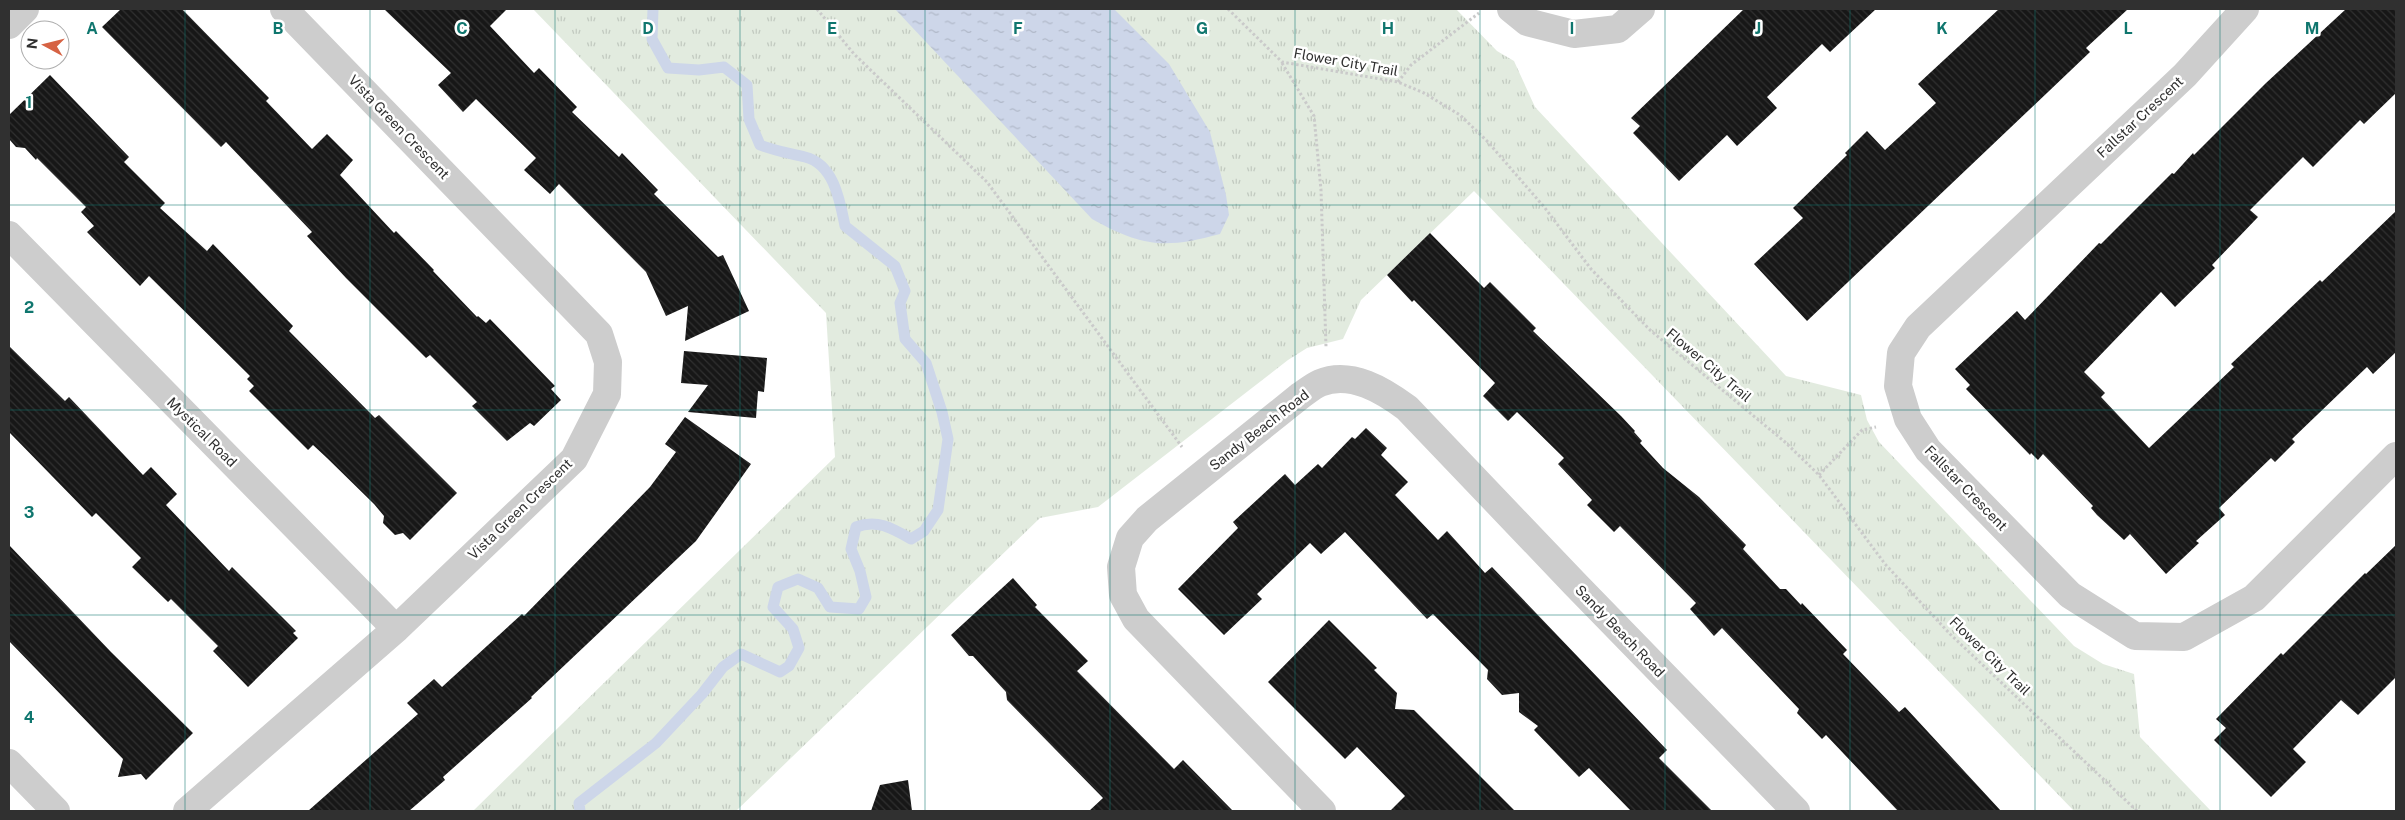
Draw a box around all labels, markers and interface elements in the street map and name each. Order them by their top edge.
text: A [86,19,98,38]
text: B [273,19,284,38]
text: C [456,19,468,38]
text: D [642,19,654,38]
text: E [827,19,837,38]
text: F [1013,19,1023,38]
text: G [1196,19,1208,38]
text: H [1382,19,1394,38]
text: I [1570,19,1574,38]
text: J [1755,19,1761,38]
text: K [1936,19,1948,38]
text: L [2123,19,2133,38]
text: M [2305,19,2319,38]
north arrow [20,20,70,70]
text: N [23,37,41,50]
street label: Flower City Trail [1293,45,1399,79]
street label: Vista Green Crescent [345,72,453,182]
street label: Fallstar Crescent [2094,73,2186,161]
text: 1 [26,93,32,112]
text: 2 [24,298,34,317]
street label: Flower City Trail [1663,325,1755,405]
street label: Sandy Beach Road [1206,386,1312,474]
street label: Mystical Road [164,394,240,470]
street label: Fallstar Crescent [1921,442,2011,534]
street label: Vista Green Crescent [465,455,575,563]
text: 3 [24,503,34,522]
street label: Sandy Beach Road [1572,582,1668,680]
street label: Flower City Trail [1946,614,2034,698]
text: 4 [24,708,35,727]

